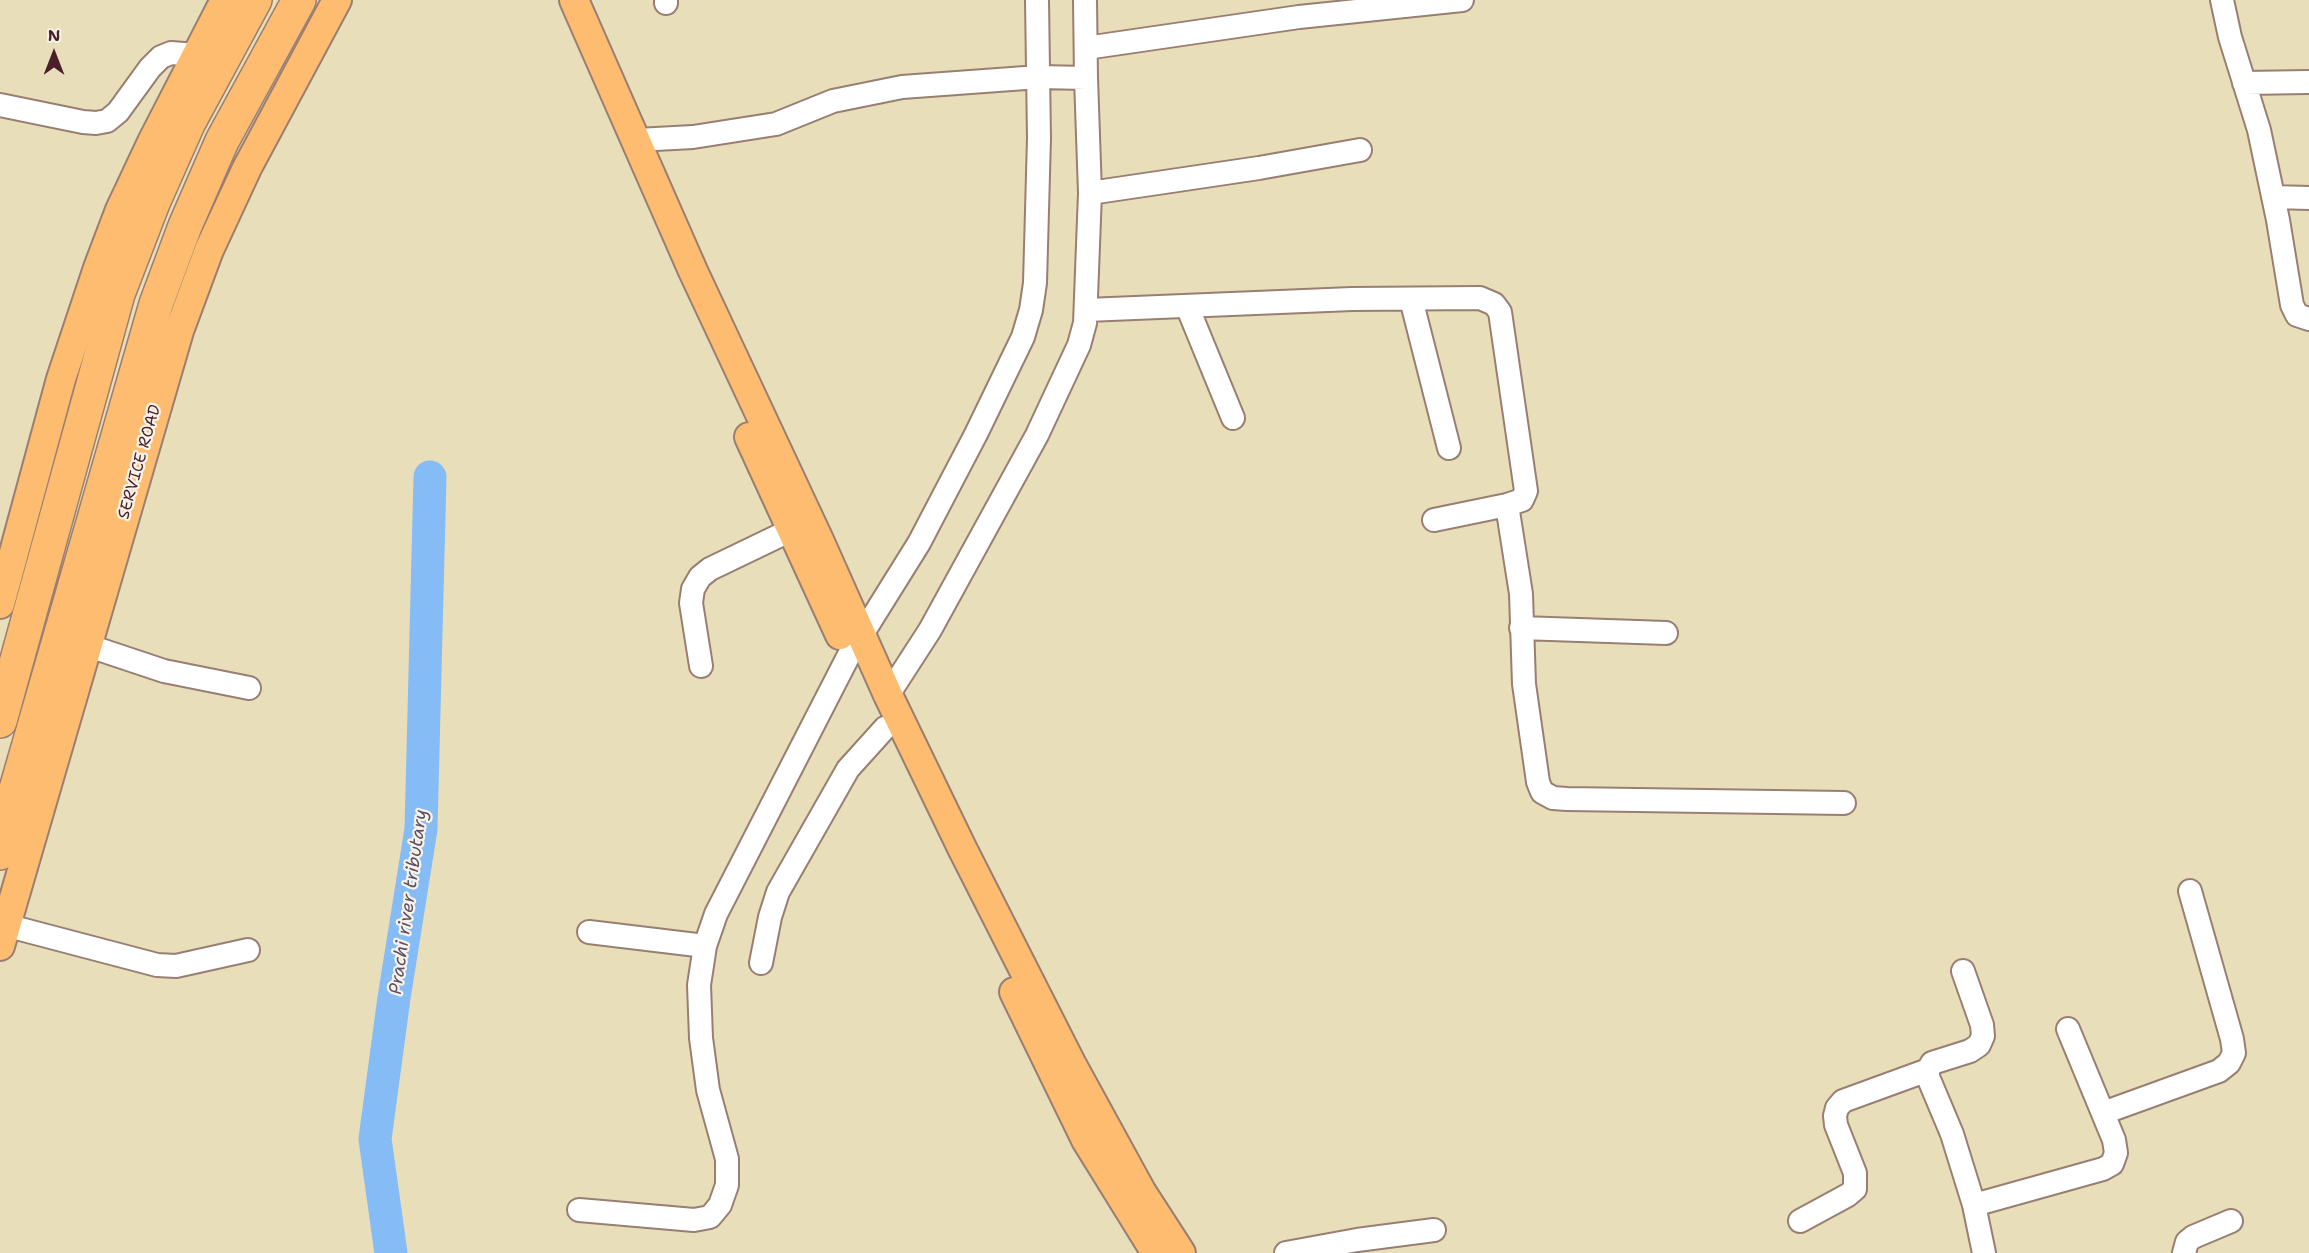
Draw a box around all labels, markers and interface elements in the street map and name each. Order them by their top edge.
north arrow [24,24,84,84]
text: N [48,25,60,46]
street label: SERVICE ROAD [114,402,166,522]
water label: Prachi river tributary [385,808,433,996]

